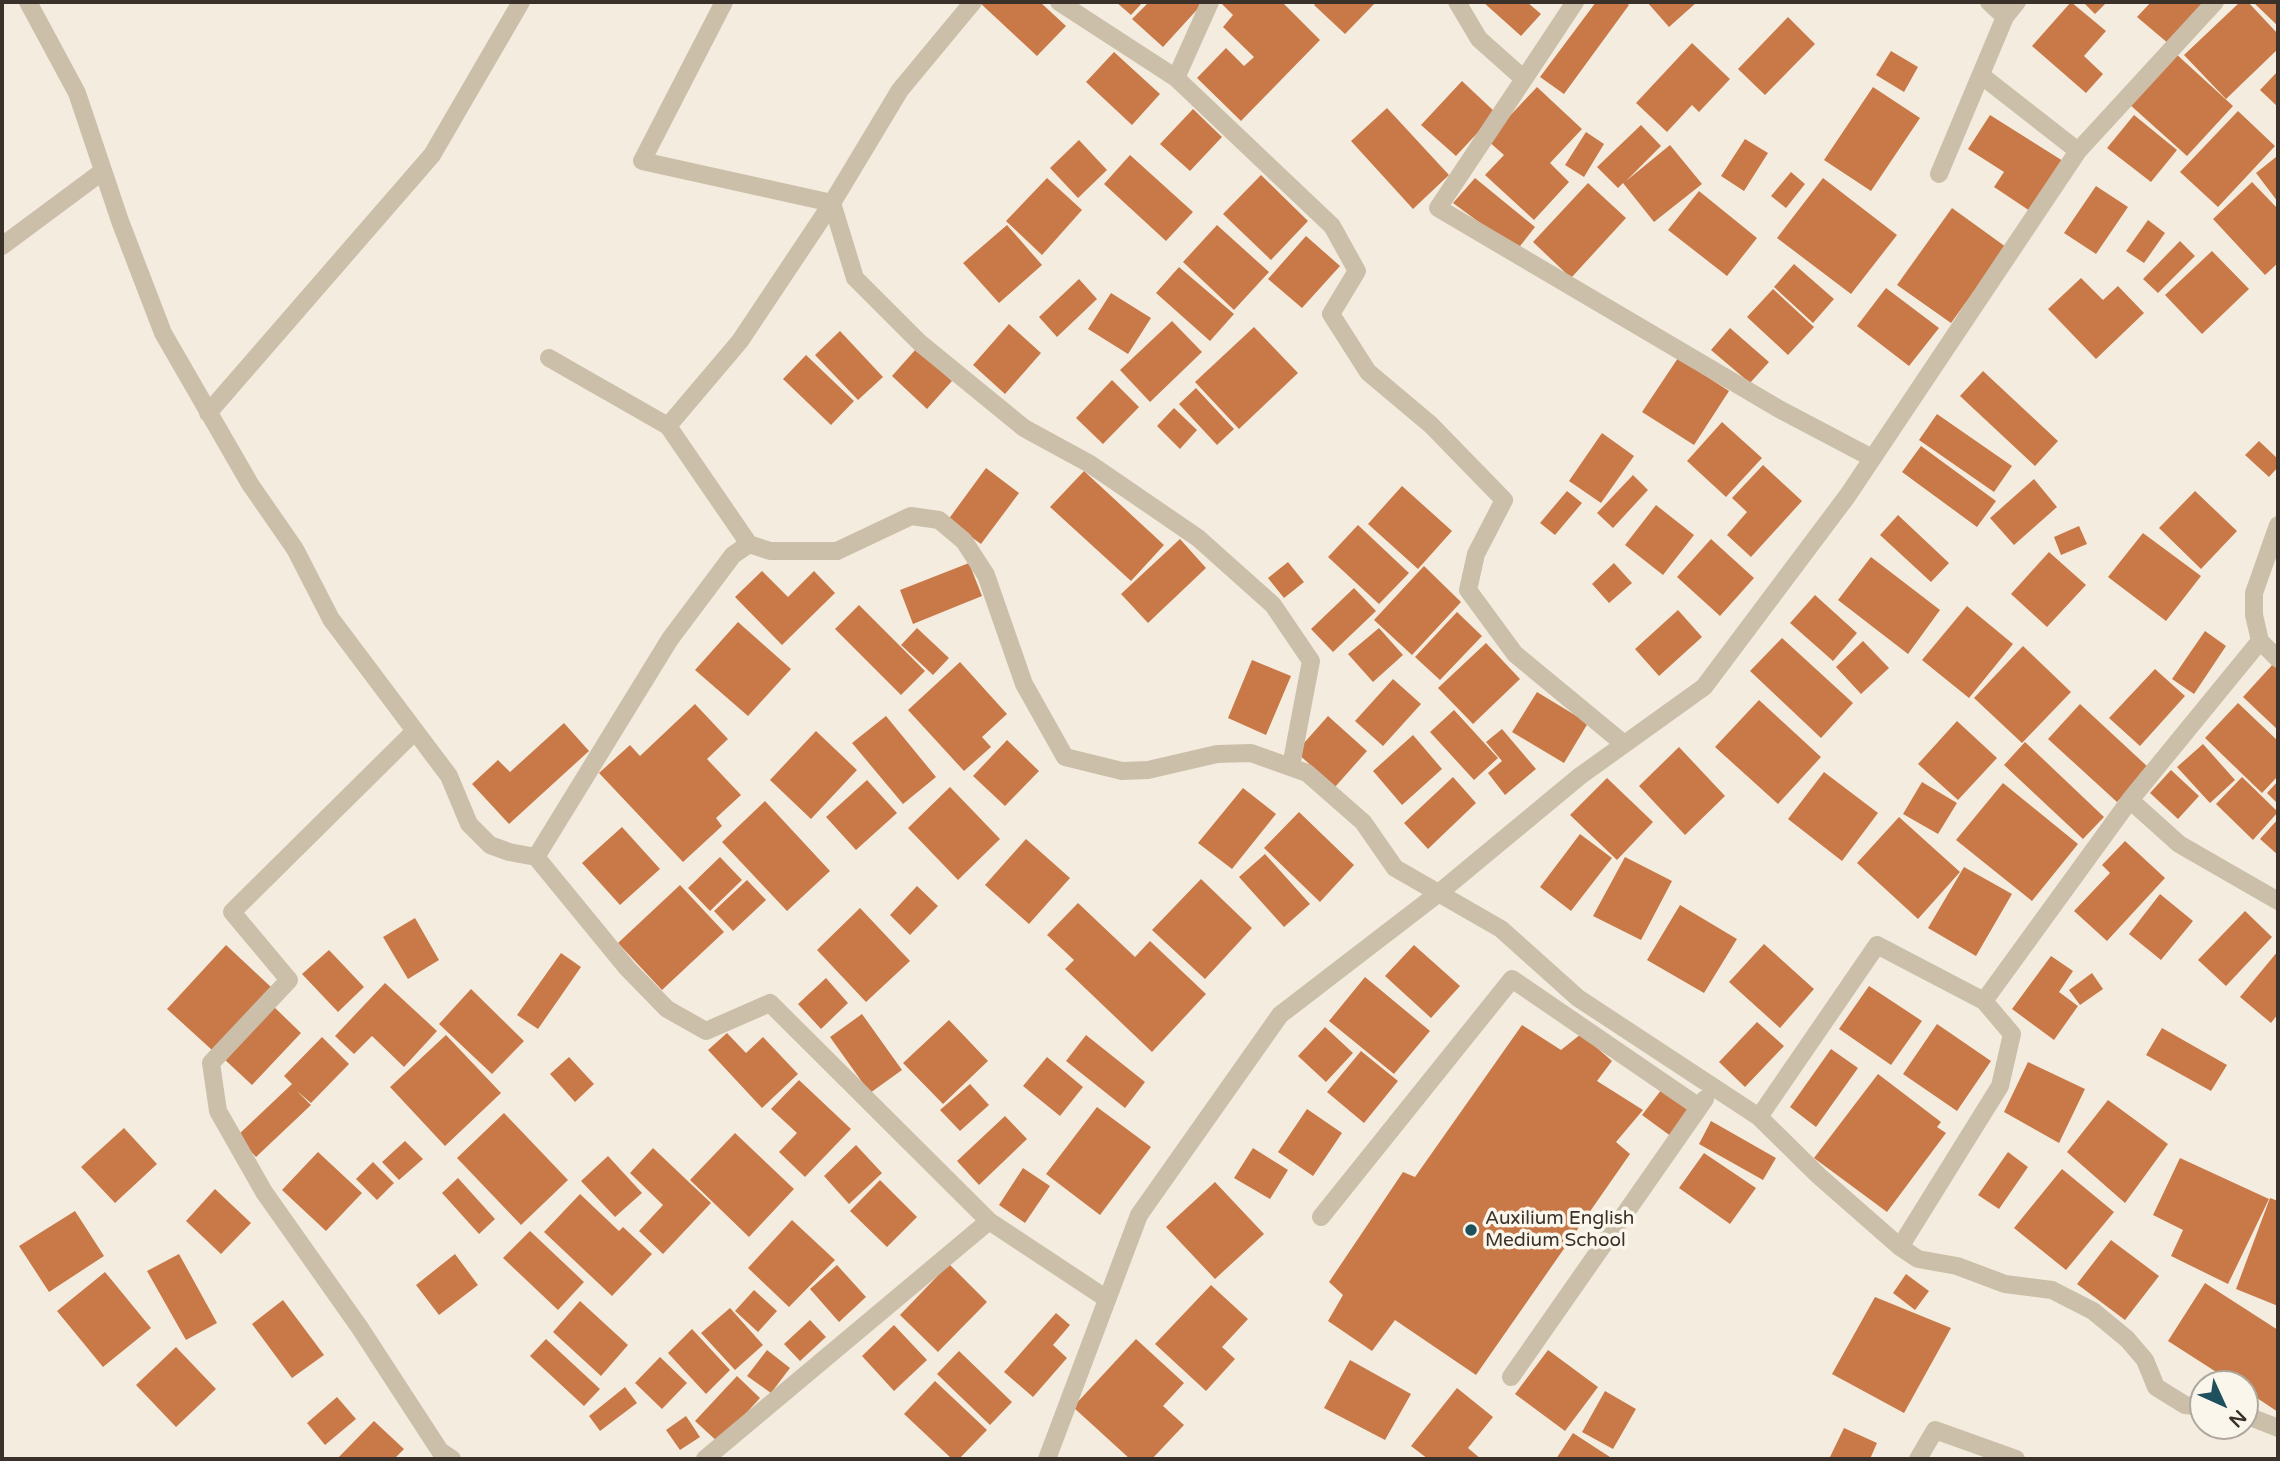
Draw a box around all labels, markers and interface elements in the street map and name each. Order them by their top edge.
place label: Auxilium English Medium School [1485,1208,1634,1252]
marker: Auxilium English Medium School [1463,1222,1479,1238]
north arrow [2189,1370,2259,1440]
text: N [2224,1405,2251,1432]

